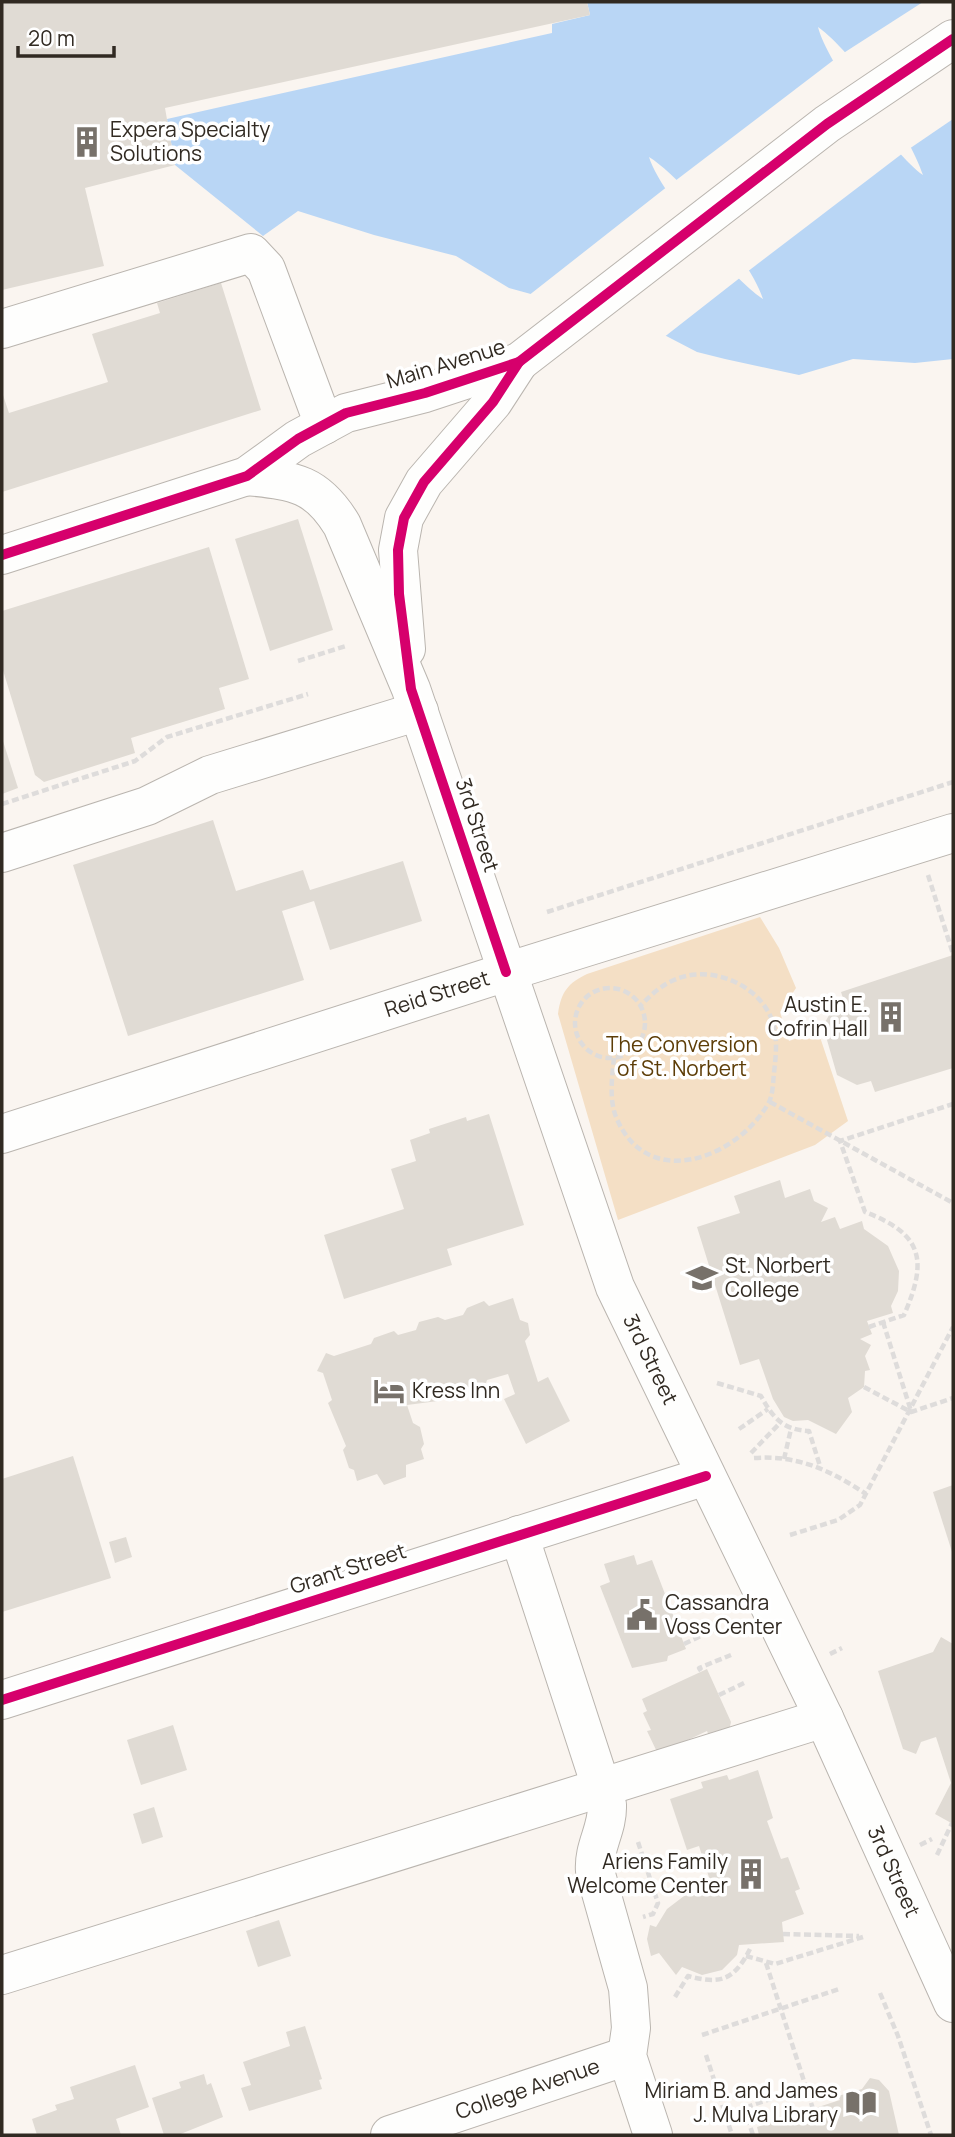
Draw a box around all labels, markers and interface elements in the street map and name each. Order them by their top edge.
scale bar [18,14,114,58]
text: 20 m [28,24,75,52]
place label: Expera Specialty Solutions [110,115,270,167]
building icon: Expera Specialty Solutions [70,125,104,159]
street label: Main Avenue [383,332,509,394]
street label: 3rd Street [450,774,506,875]
street label: Reid Street [381,963,493,1023]
place label: Austin E. Cofrin Hall [768,990,868,1042]
building icon: Austin E. Cofrin Hall [874,1000,908,1034]
park label: The Conversion of St. Norbert [606,1030,758,1082]
place label: St. Norbert College [725,1251,831,1303]
school or university icon: St. Norbert College [685,1261,719,1295]
street label: 3rd Street [617,1309,685,1409]
hotel icon: Kress Inn [372,1374,406,1408]
place label: Kress Inn [412,1376,500,1404]
street label: Grant Street [286,1536,409,1600]
place label: Cassandra Voss Center [665,1588,783,1640]
public building icon: Cassandra Voss Center [625,1598,659,1632]
street label: 3rd Street [862,1821,927,1921]
place label: Ariens Family Welcome Center [567,1847,728,1899]
building icon: Ariens Family Welcome Center [734,1857,768,1891]
street label: College Avenue [451,2051,603,2125]
place label: Miriam B. and James J. Mulva Library [644,2076,838,2128]
library icon: Miriam B. and James J. Mulva Library [844,2086,878,2120]

